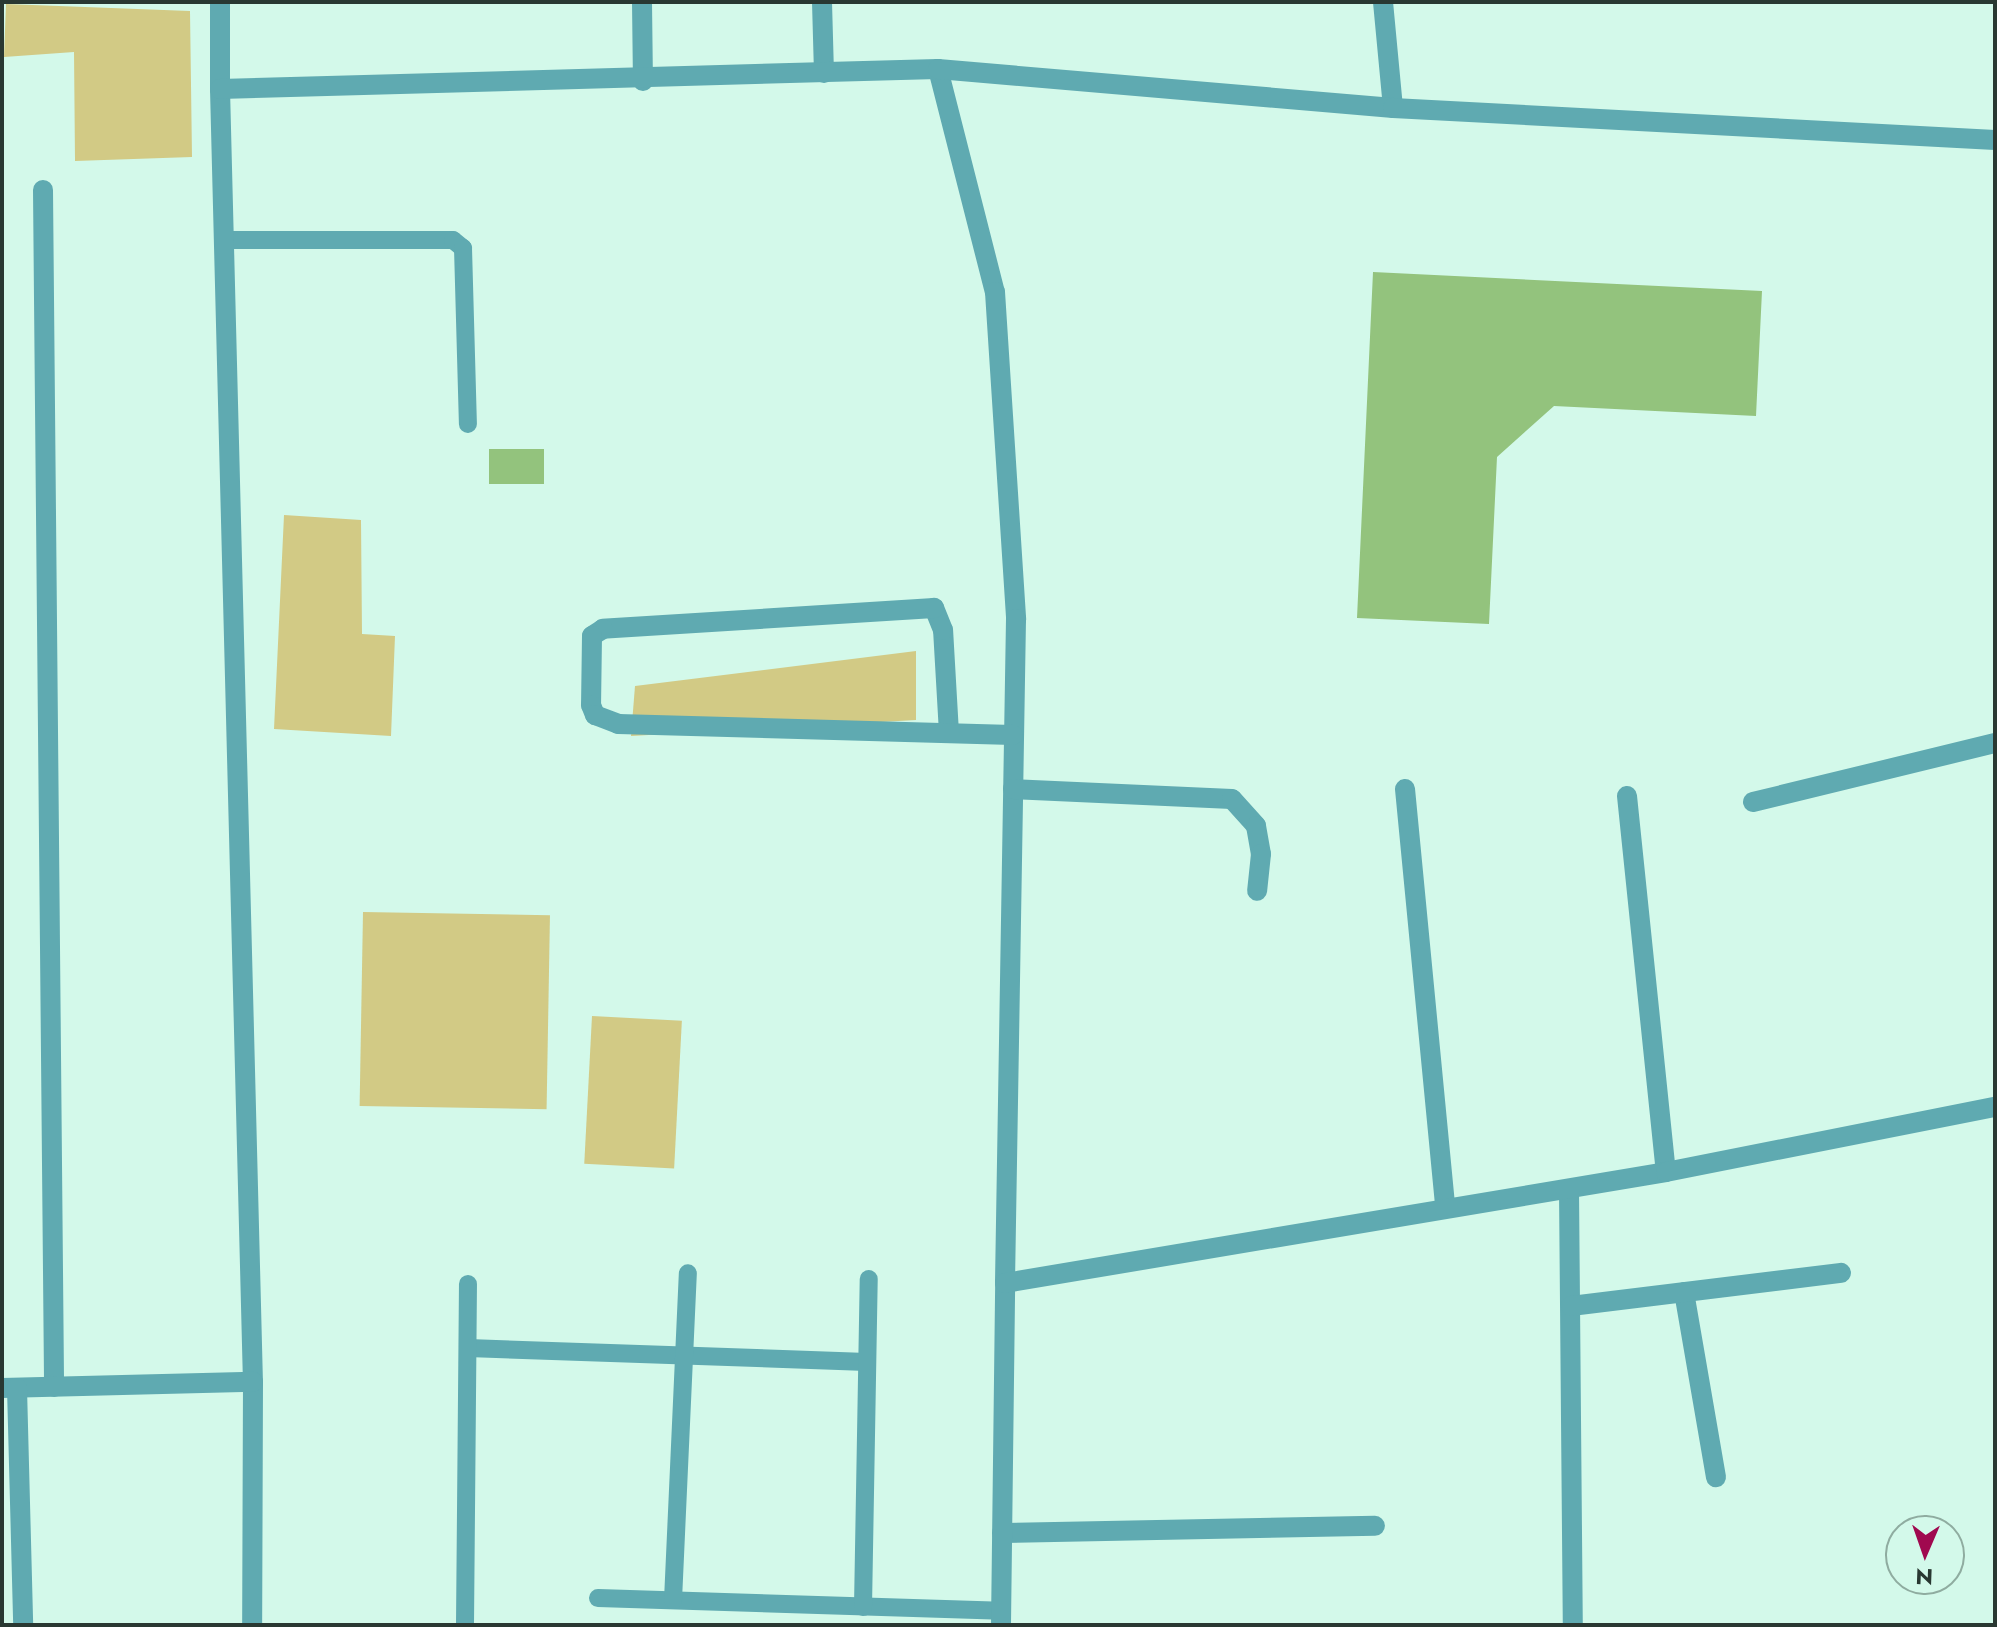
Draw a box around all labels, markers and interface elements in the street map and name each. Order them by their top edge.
north arrow [1885,1515,1965,1595]
text: N [1915,1561,1934,1593]

